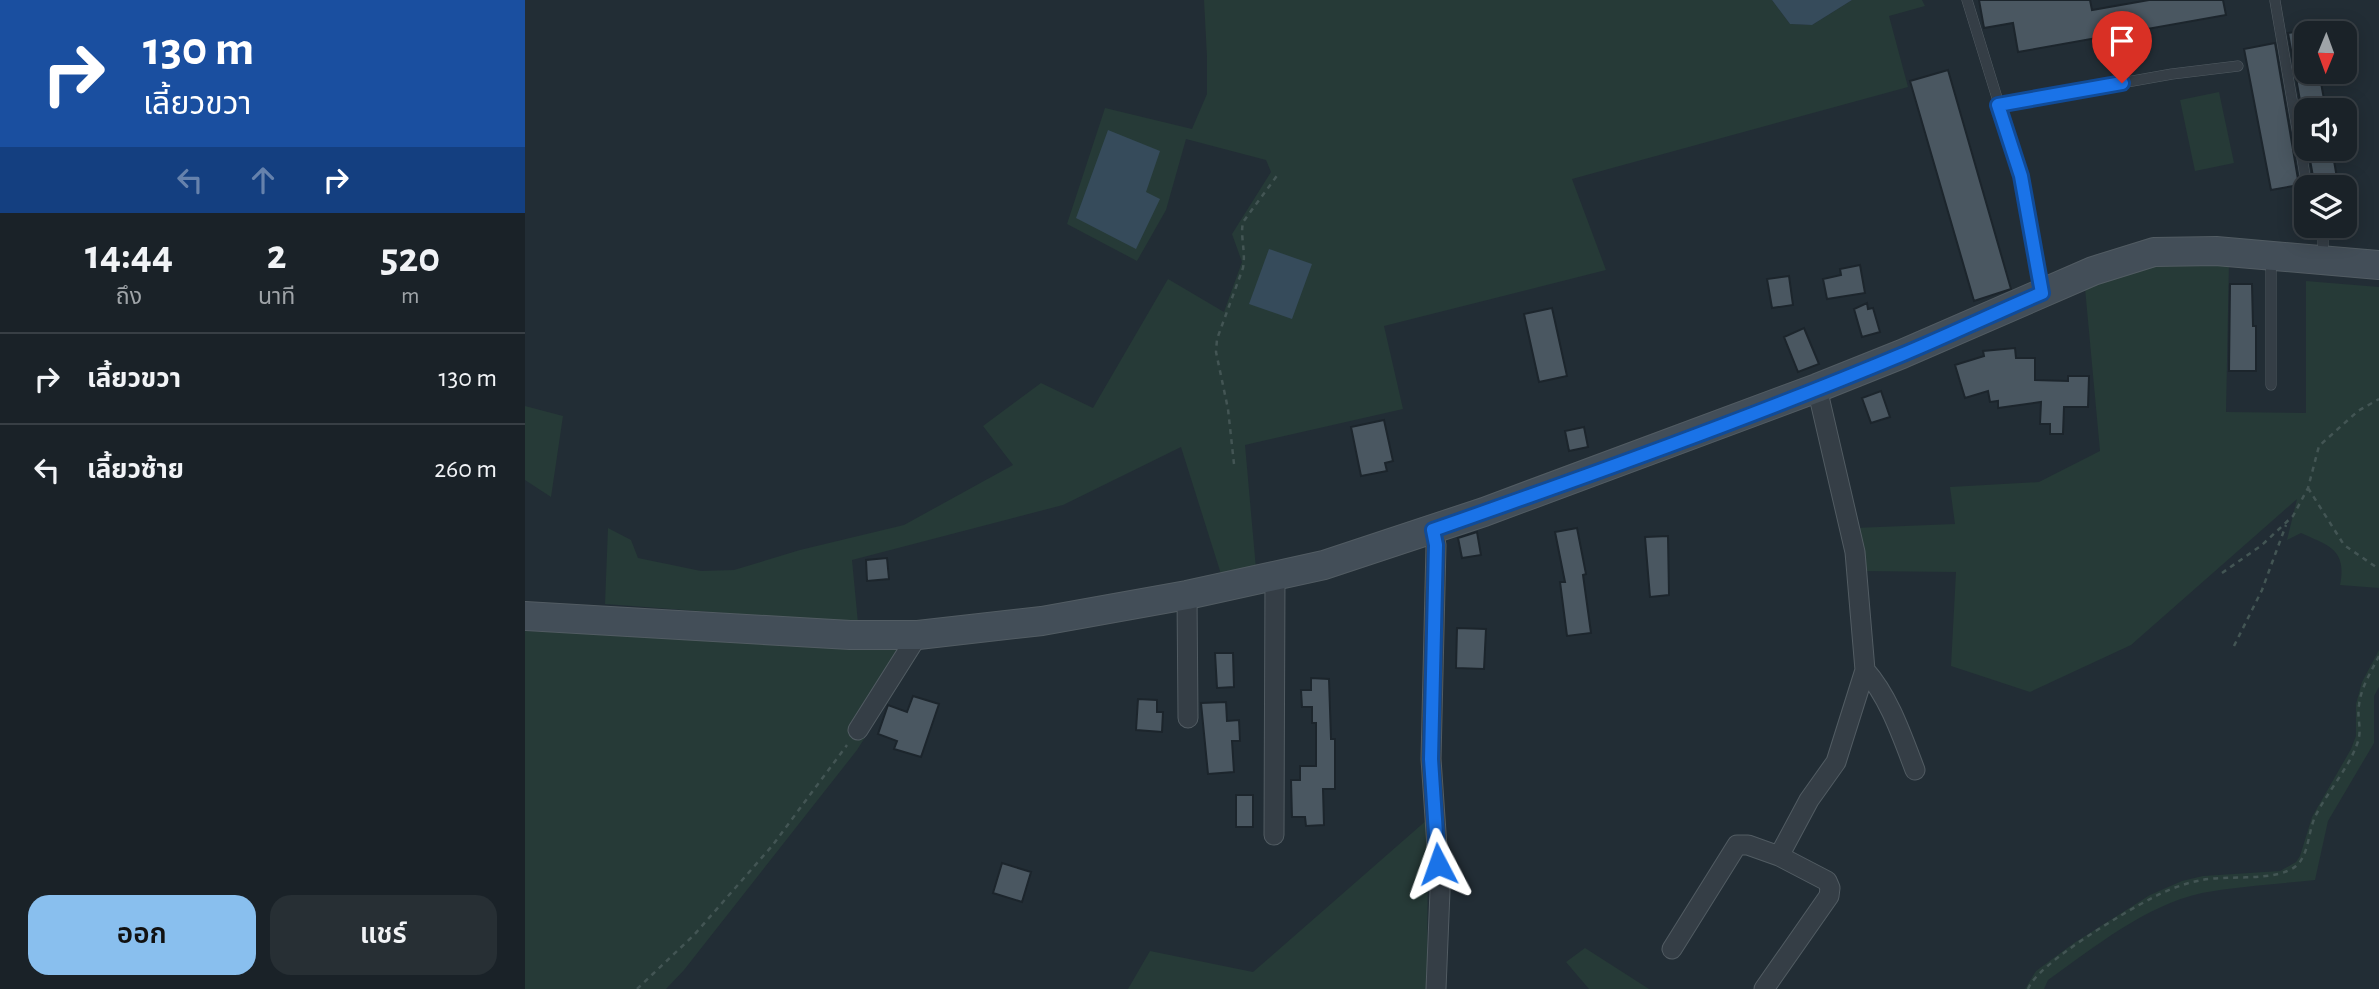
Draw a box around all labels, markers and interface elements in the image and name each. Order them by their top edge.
pin [2092,11,2152,83]
north arrow [2294,21,2357,84]
map controls [2294,21,2357,238]
icon: arrive [2103,22,2141,60]
text: 130 m [143,25,254,74]
icon: right [28,28,119,119]
text: เลี้ยวขวา [143,88,251,120]
button: sound [2294,98,2357,161]
icon: left [171,161,209,199]
icon: ahead [244,161,282,199]
icon: right [317,161,355,199]
button: layers [2294,175,2357,238]
text: 14:44 [85,234,173,276]
text: 2 [267,234,287,276]
text: 520 [380,237,440,279]
text: m [401,285,419,308]
text: ถึง [116,286,142,309]
text: นาที [258,286,295,309]
icon: right [28,360,66,398]
text: 130 m [439,365,497,391]
text: เลี้ยวขวา [87,366,181,392]
icon: left [28,451,66,489]
text: 260 m [434,456,497,482]
text: เลี้ยวซ้าย [87,457,184,483]
position arrow [1401,827,1475,901]
button: ออก [28,895,256,975]
button: แชร์ [270,895,497,975]

